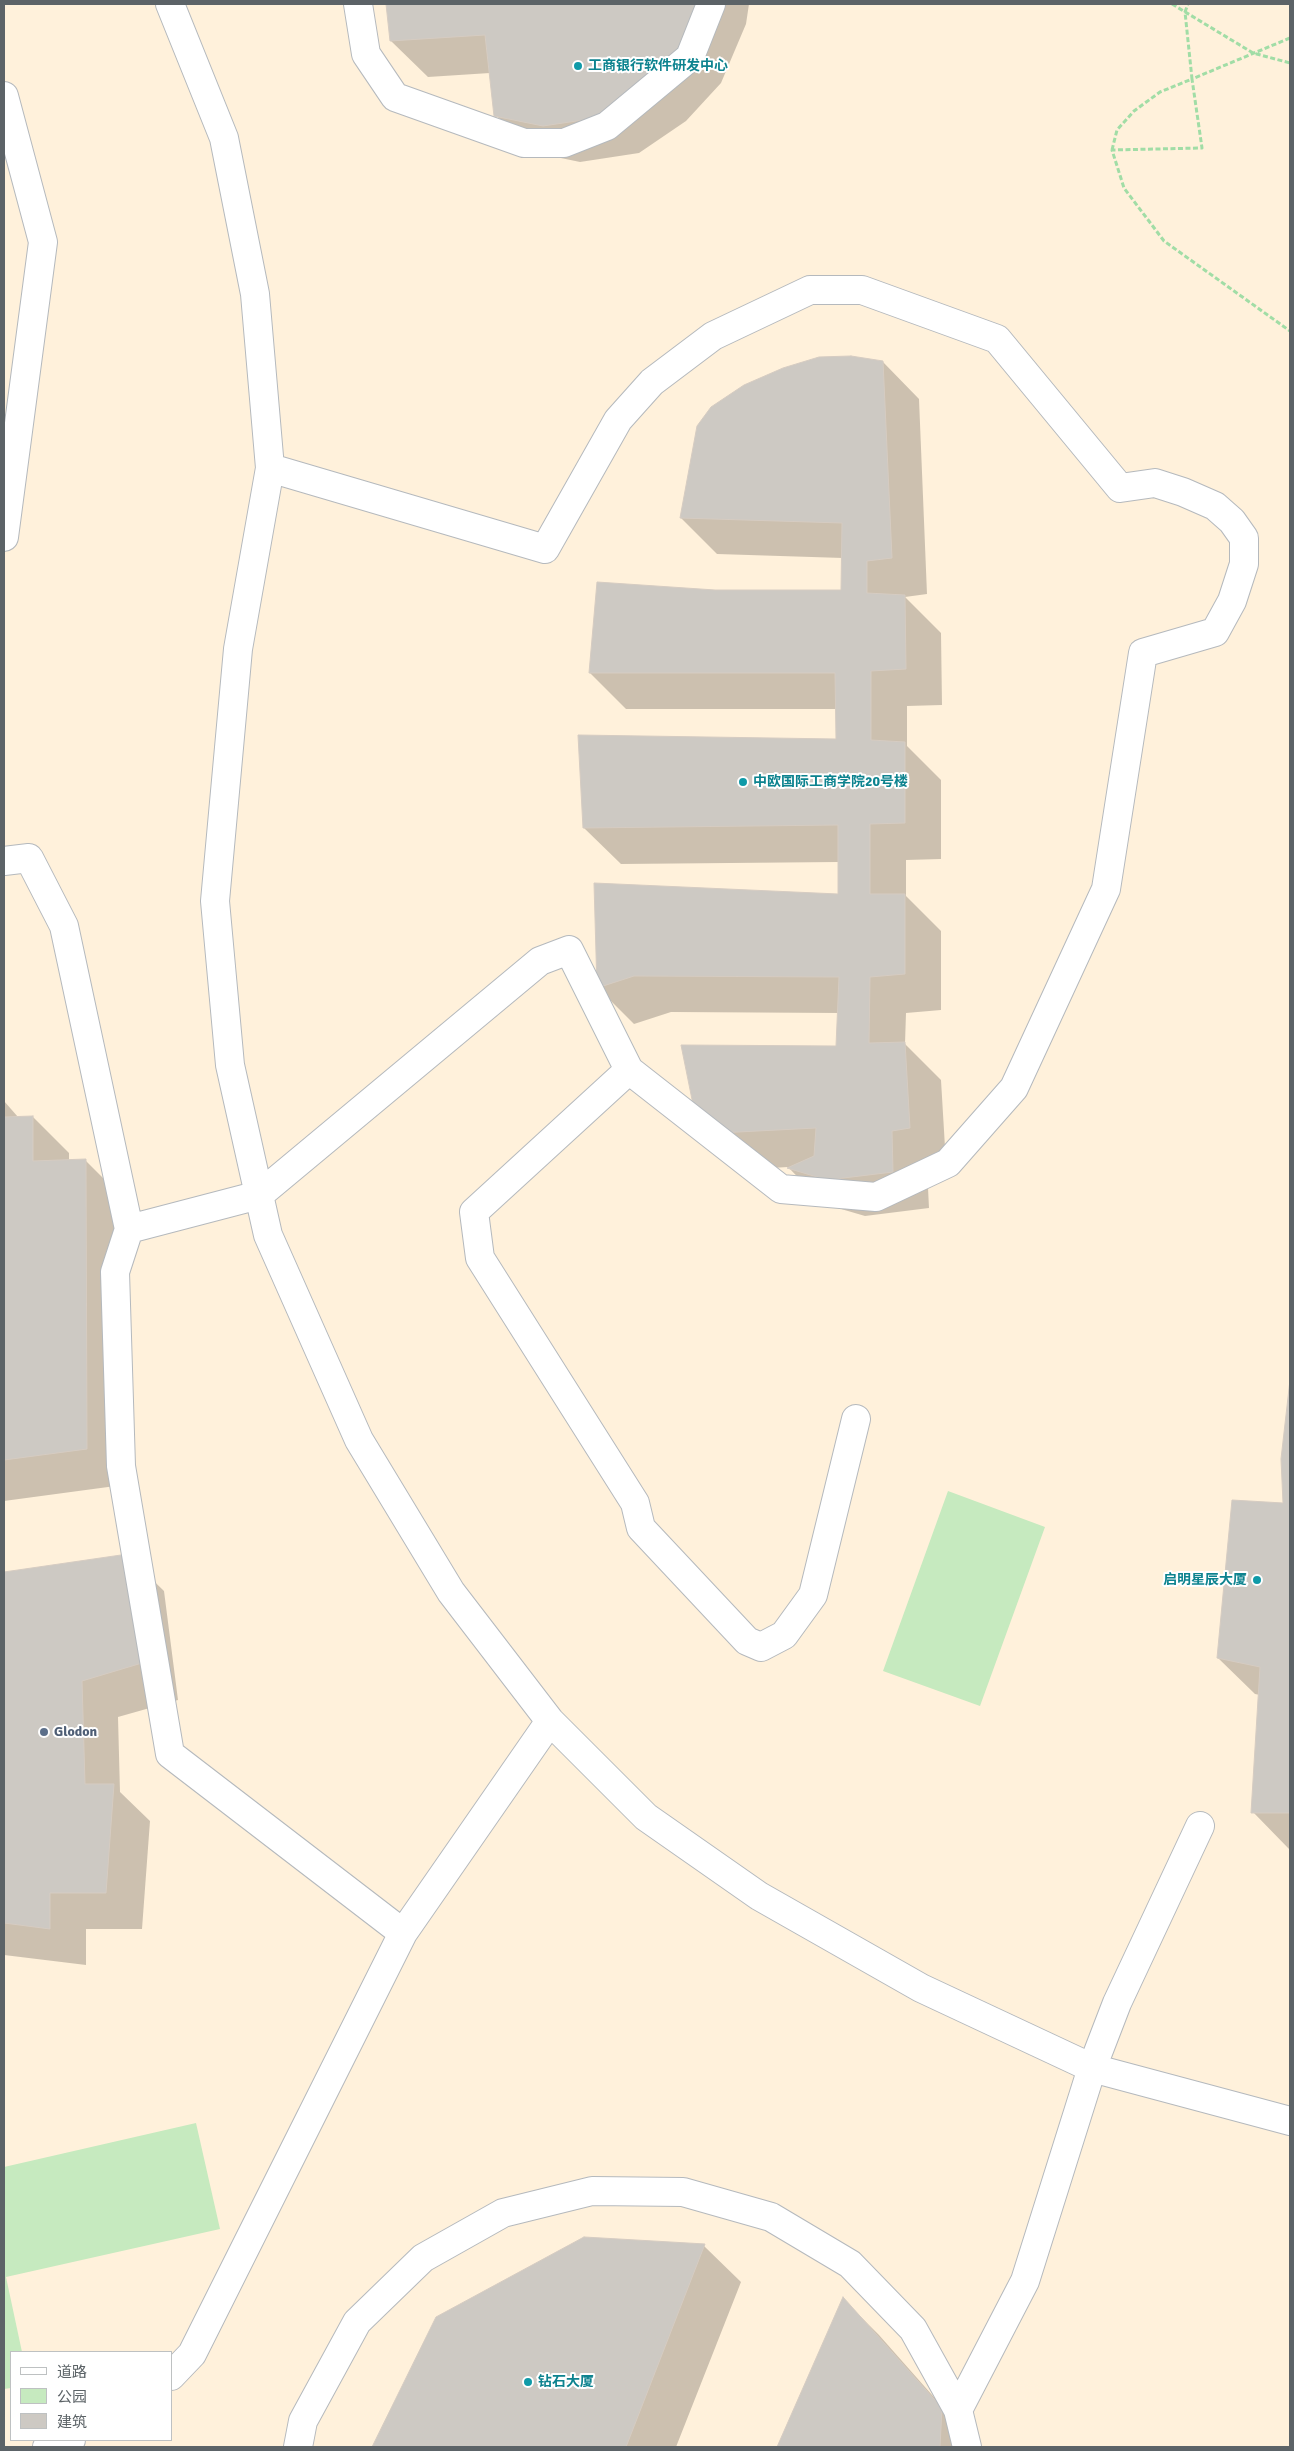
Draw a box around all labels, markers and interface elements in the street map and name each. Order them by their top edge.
place label: 工商银行软件研发中心 [588,58,728,74]
marker: 工商银行软件研发中心 [572,60,584,72]
place label: 中欧国际工商学院20号楼 [753,774,908,790]
marker: 中欧国际工商学院20号楼 [737,776,749,788]
place label: 启明星辰大厦 [1163,1572,1247,1588]
marker: 启明星辰大厦 [1251,1574,1263,1586]
place label: Glodon [54,1724,97,1740]
marker: Glodon [38,1726,50,1738]
legend [10,2351,172,2441]
text: 道路 [57,2363,87,2381]
place label: 钻石大厦 [538,2374,594,2390]
marker: 钻石大厦 [522,2376,534,2388]
text: 公园 [57,2388,87,2406]
text: 建筑 [57,2413,87,2431]

